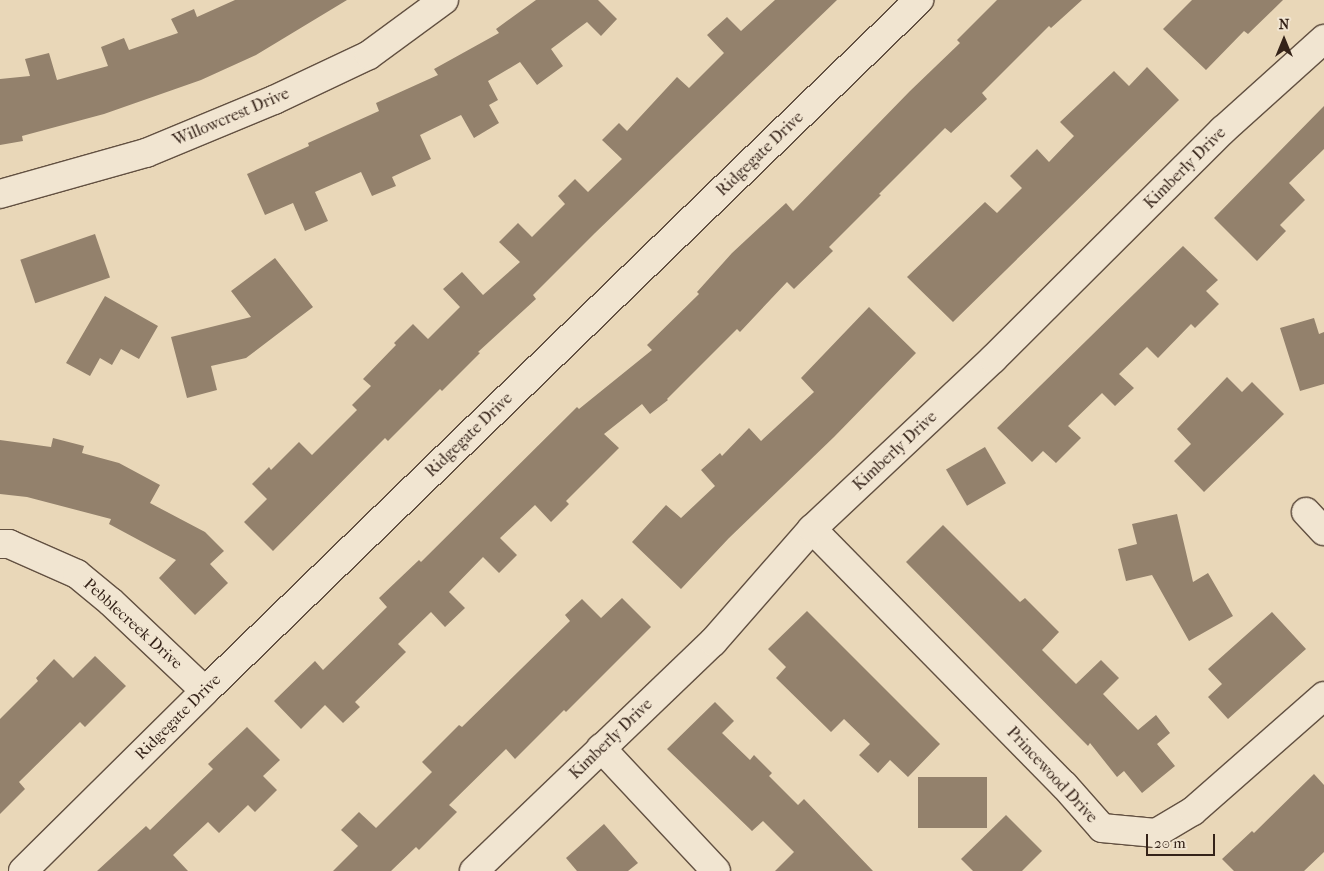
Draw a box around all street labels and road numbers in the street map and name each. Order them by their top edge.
street label: Willowcrest Drive [170,84,292,150]
street label: Ridgegate Drive [713,108,807,200]
street label: Kimberly Drive [1140,123,1230,213]
street label: Ridgegate Drive [422,389,516,481]
street label: Kimberly Drive [849,407,941,495]
street label: Pebblecreek Drive [80,575,186,673]
street label: Ridgegate Drive [131,670,225,764]
street label: Kimberly Drive [566,695,656,783]
street label: Princewood Drive [1003,723,1101,827]

